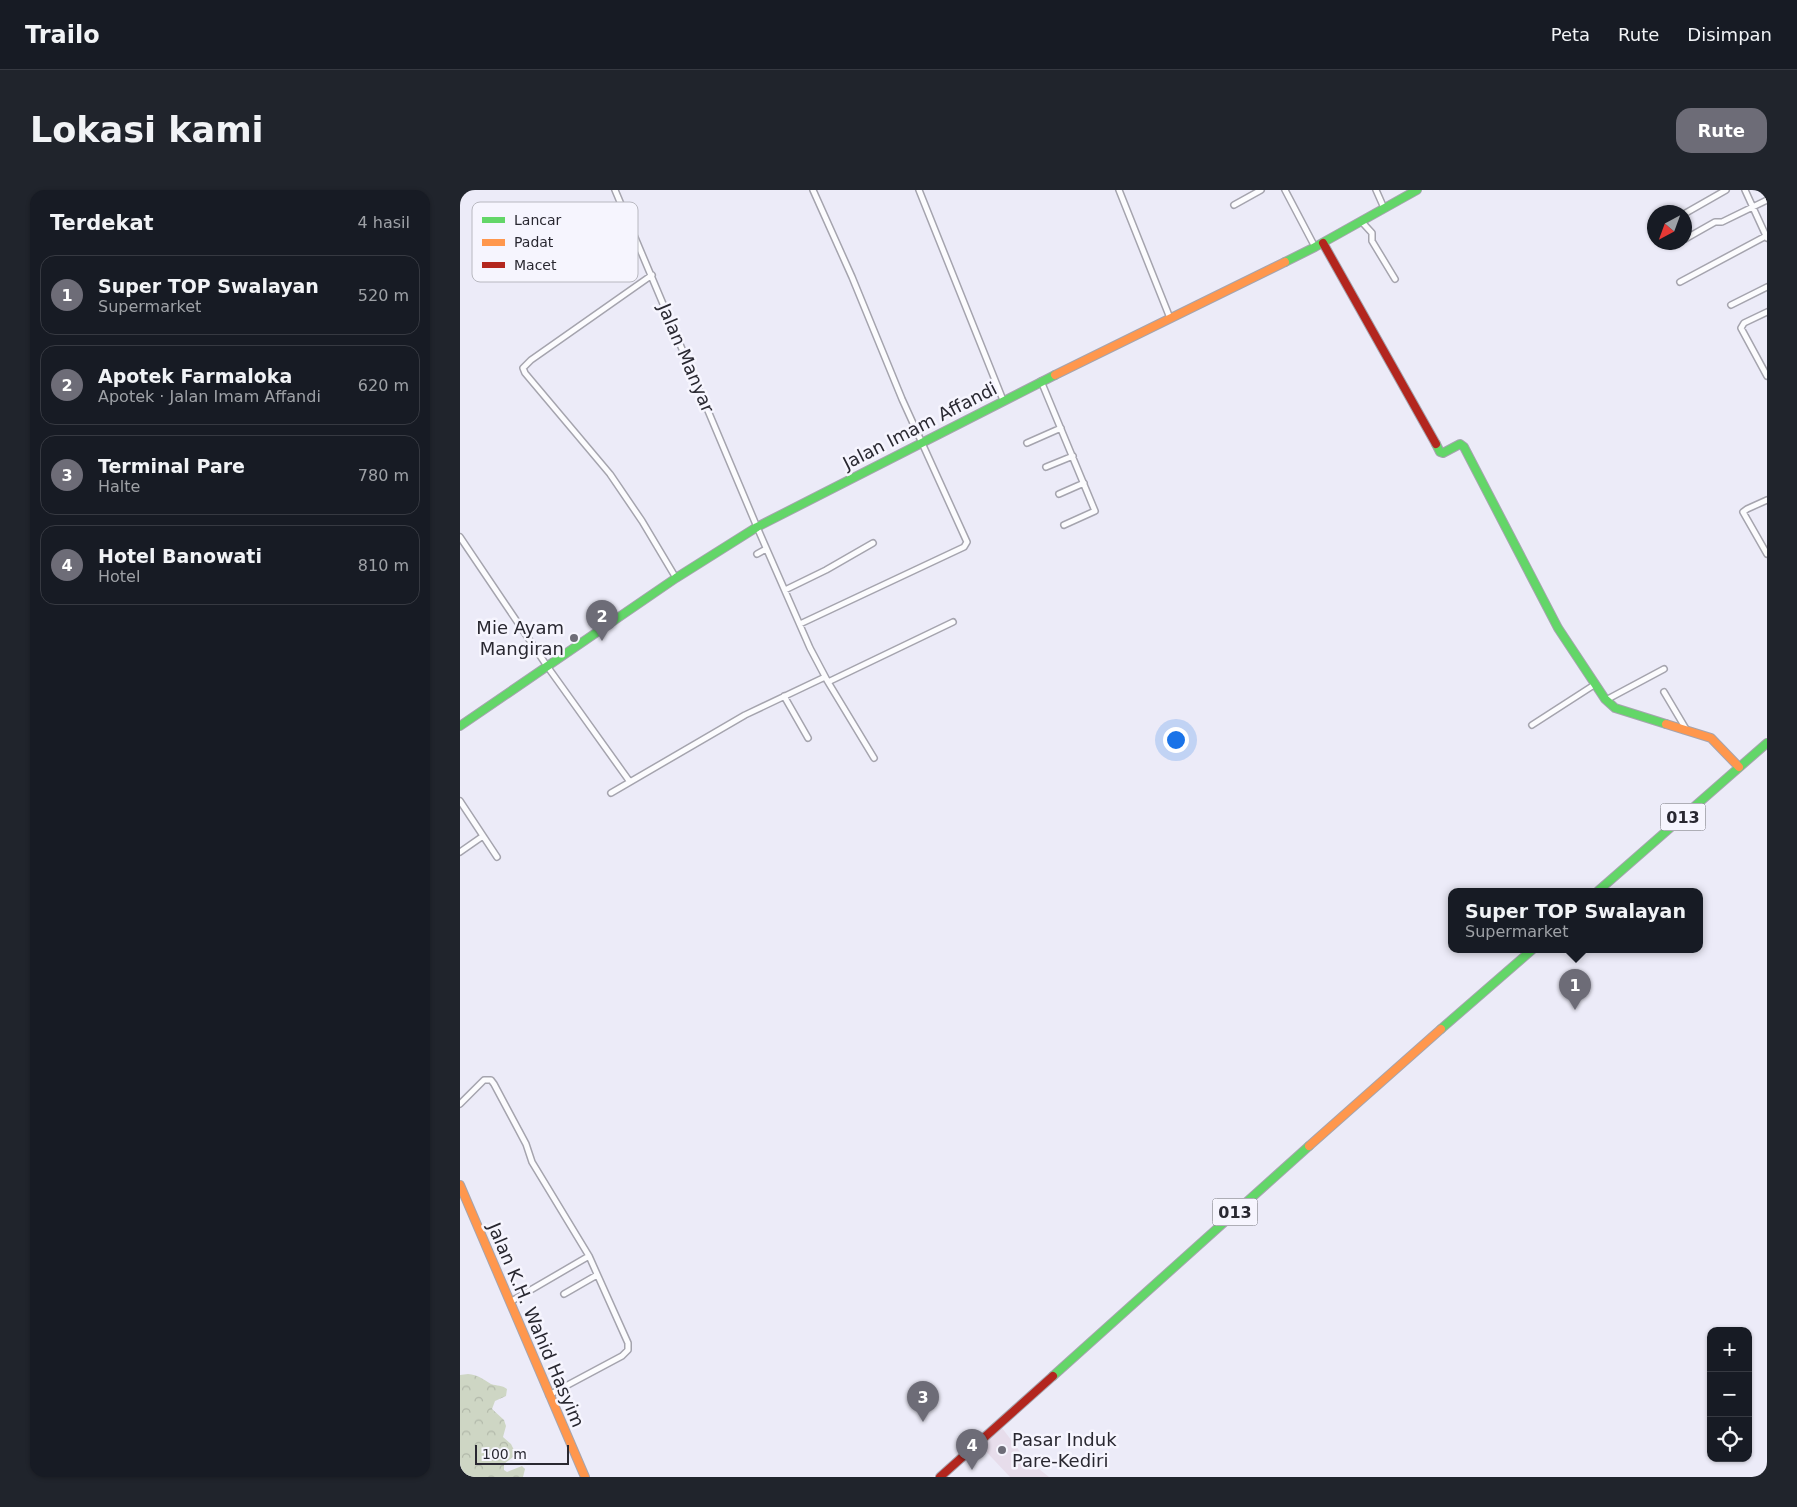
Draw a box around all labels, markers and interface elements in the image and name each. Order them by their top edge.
text: Trailo [25,21,100,49]
text: Peta [1551,24,1590,45]
text: Rute [1618,24,1659,45]
text: Disimpan [1687,24,1772,45]
button: Rute [1676,108,1767,153]
text: Lokasi kami [30,110,264,150]
legend [472,202,638,282]
north arrow [1647,205,1692,250]
text: Terdekat [50,211,154,235]
text: Lancar [514,212,562,228]
text: 4 hasil [358,213,410,232]
text: Padat [514,234,554,250]
text: Macet [514,257,557,273]
text: Super TOP Swalayan [98,275,319,297]
text: 1 [61,286,73,305]
text: 520 m [358,286,409,305]
text: Supermarket [98,297,201,316]
street label: Jalan Manyar [654,299,719,416]
text: Apotek Farmaloka [98,365,292,387]
text: 2 [61,376,73,395]
text: 620 m [358,376,409,395]
street label: Jalan Imam Affandi [838,378,1000,474]
text: Apotek · Jalan Imam Affandi [98,387,321,406]
text: Terminal Pare [98,455,245,477]
text: 3 [61,466,73,485]
text: 780 m [358,466,409,485]
text: Halte [98,477,140,496]
text: Hotel Banowati [98,545,262,567]
text: 4 [61,556,73,575]
text: 810 m [358,556,409,575]
text: Hotel [98,567,140,586]
pin: 2 [586,600,618,641]
place label: Mie Ayam Mangiran [476,617,564,659]
marker: Mie Ayam Mangiran [568,632,580,644]
your location [1163,727,1189,753]
road number: 013 [1660,804,1706,830]
popup [1448,888,1703,953]
text: Super TOP Swalayan [1465,900,1686,922]
text: Supermarket [1465,922,1568,941]
pin: 1 [1559,969,1591,1010]
road number: 013 [1212,1199,1258,1226]
street label: Jalan K.H. Wahid Hasyim [483,1218,589,1430]
map controls [1707,1327,1752,1462]
button: + [1707,1327,1752,1372]
button: − [1707,1372,1752,1417]
pin: 3 [907,1381,939,1422]
button: locate [1707,1417,1752,1462]
pin: 4 [956,1429,988,1470]
place label: Pasar Induk Pare-Kediri [1012,1429,1117,1471]
scale bar [475,1442,569,1465]
marker: Pasar Induk Pare-Kediri [996,1444,1008,1456]
text: 100 m [482,1446,527,1462]

